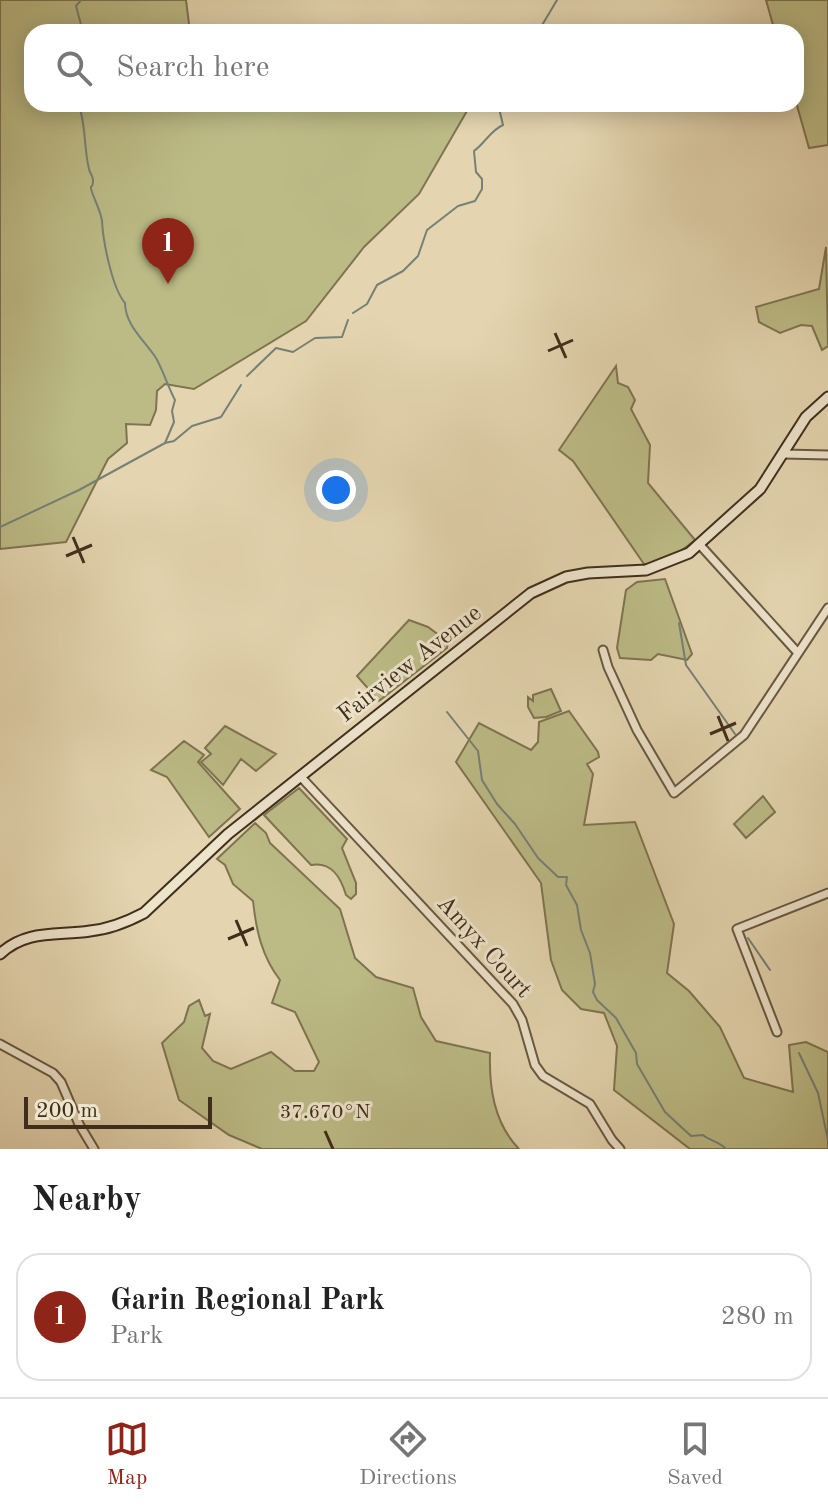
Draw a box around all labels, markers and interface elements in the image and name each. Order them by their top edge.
search box [24,24,804,112]
icon: search [52,46,96,90]
text: Search here [116,53,270,83]
pin: 1 [142,218,194,284]
your location [316,470,356,510]
street label: Fairview Avenue [334,601,486,728]
street label: Amyx Court [432,892,535,1003]
scale bar [24,1093,212,1129]
text: 200 m [36,1100,98,1122]
text: 37.670°N [280,1103,370,1123]
text: Nearby [32,1184,142,1218]
text: Garin Regional Park [110,1286,385,1316]
text: 1 [52,1304,68,1330]
text: 280 m [721,1304,794,1330]
text: Park [110,1323,164,1349]
tab: Map [105,1417,149,1492]
tab: Directions [359,1417,457,1492]
tab: Saved [667,1417,723,1492]

